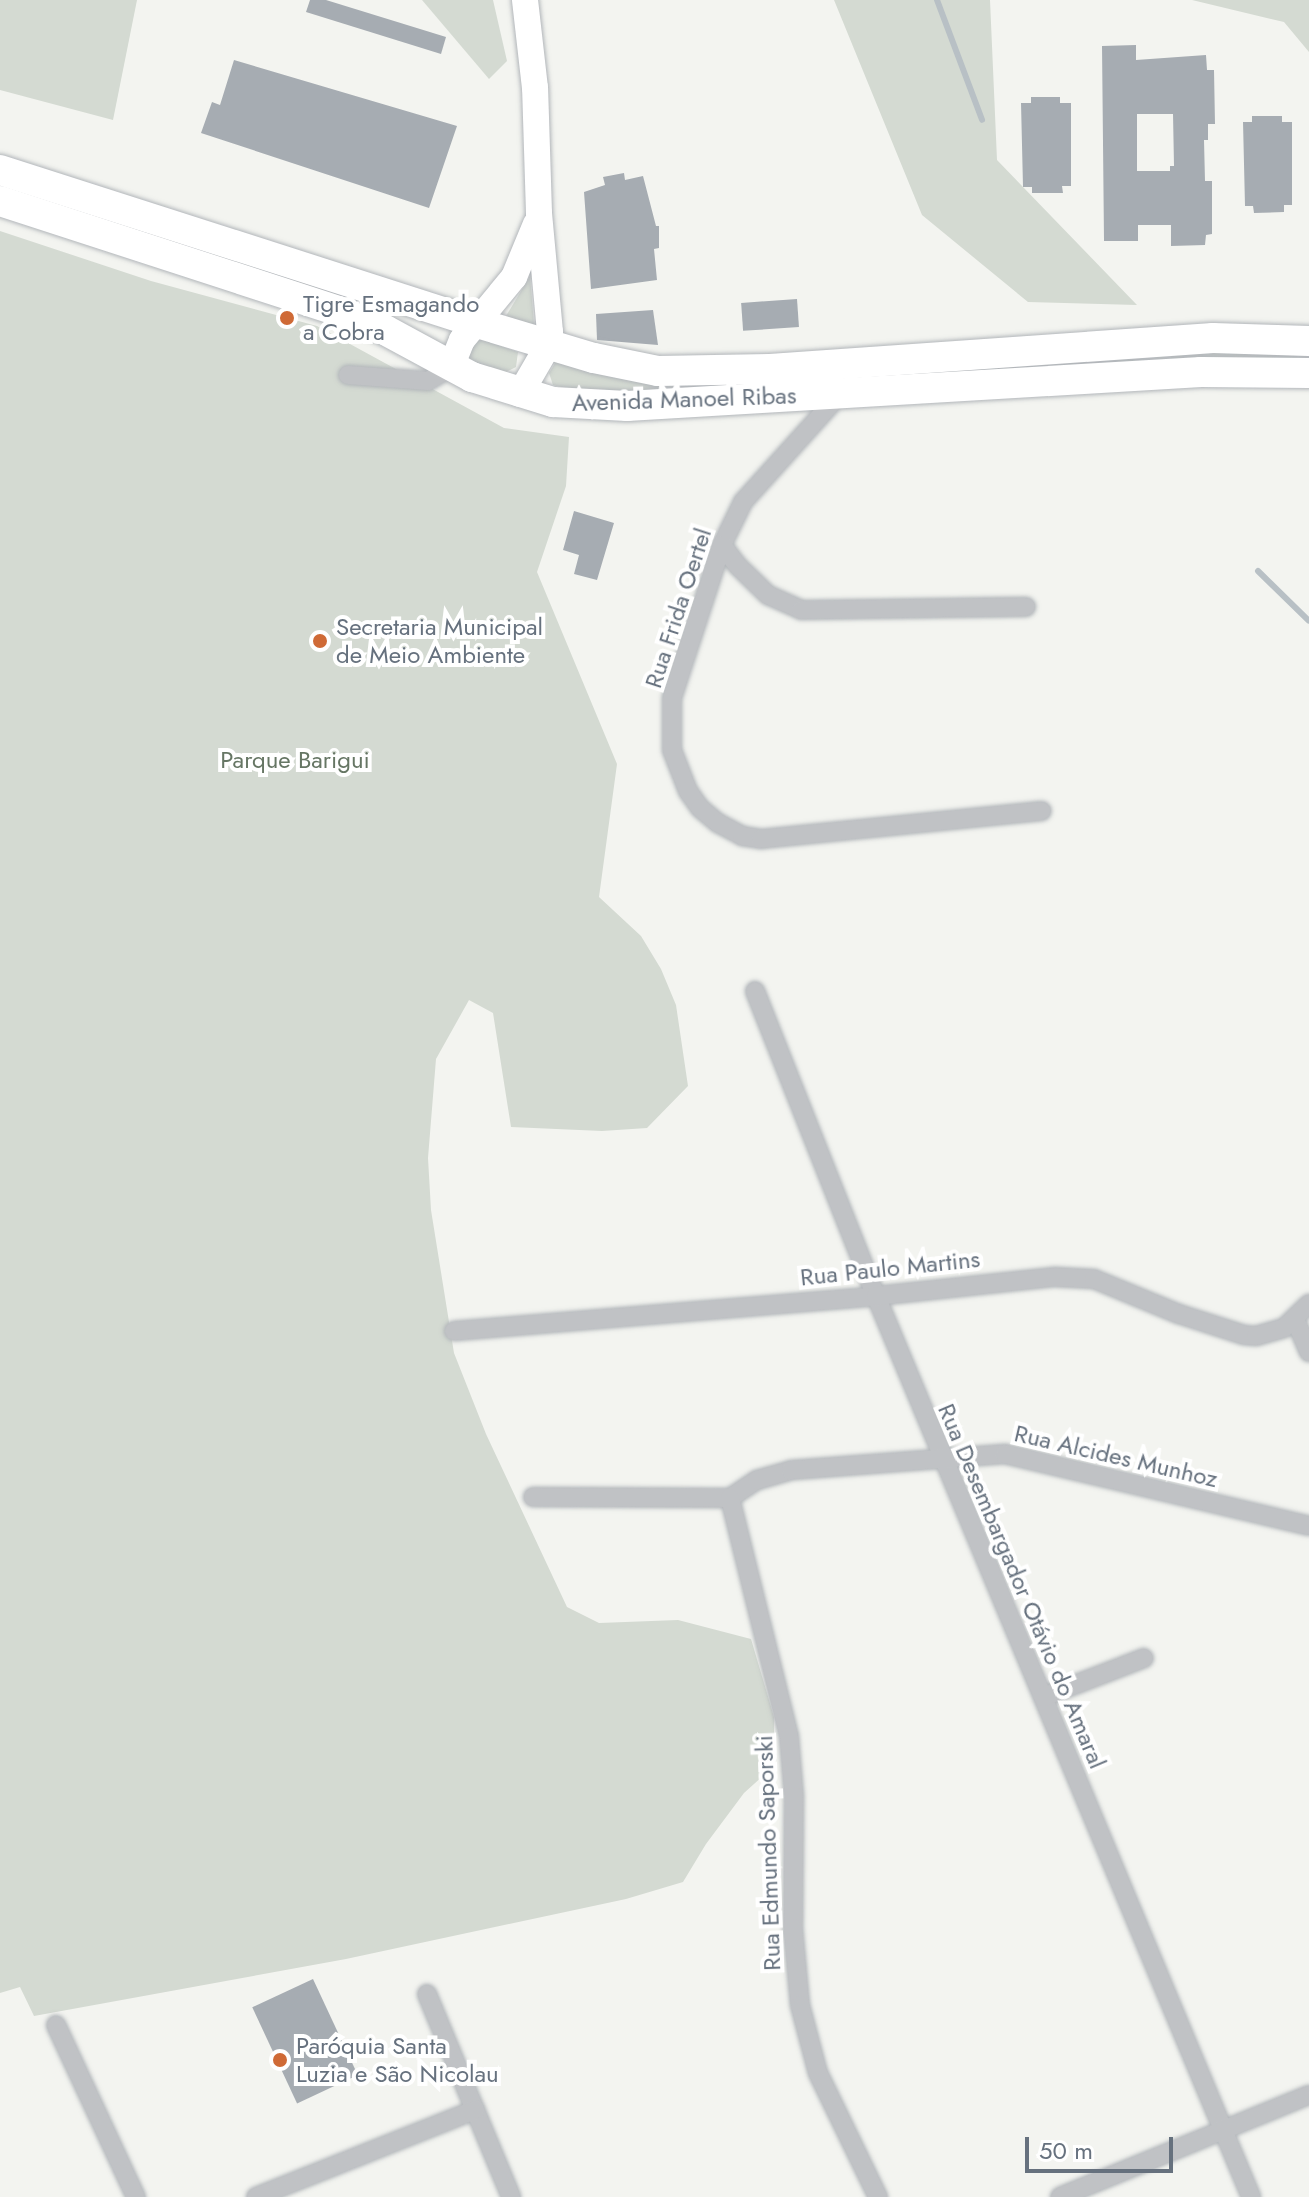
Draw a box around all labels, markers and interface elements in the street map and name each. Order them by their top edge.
place label: Tigre Esmagando a Cobra [303,290,479,346]
marker: Tigre Esmagando a Cobra [278,309,296,327]
street label: Avenida Manoel Ribas [571,381,797,417]
street label: Rua Frida Oertel [639,524,717,692]
place label: Secretaria Municipal de Meio Ambiente [336,613,543,669]
marker: Secretaria Municipal de Meio Ambiente [311,632,329,650]
park label: Parque Barigui [220,746,370,774]
street label: Rua Paulo Martins [799,1244,981,1292]
street label: Rua Desembargador Otávio do Amaral [932,1399,1112,1773]
street label: Rua Alcides Munhoz [1012,1419,1220,1493]
street label: Rua Edmundo Saporski [749,1735,787,1971]
place label: Paróquia Santa Luzia e São Nicolau [296,2032,499,2088]
marker: Paróquia Santa Luzia e São Nicolau [271,2051,289,2069]
scale bar [1029,2121,1177,2171]
text: 50 m [1039,2133,1093,2168]

